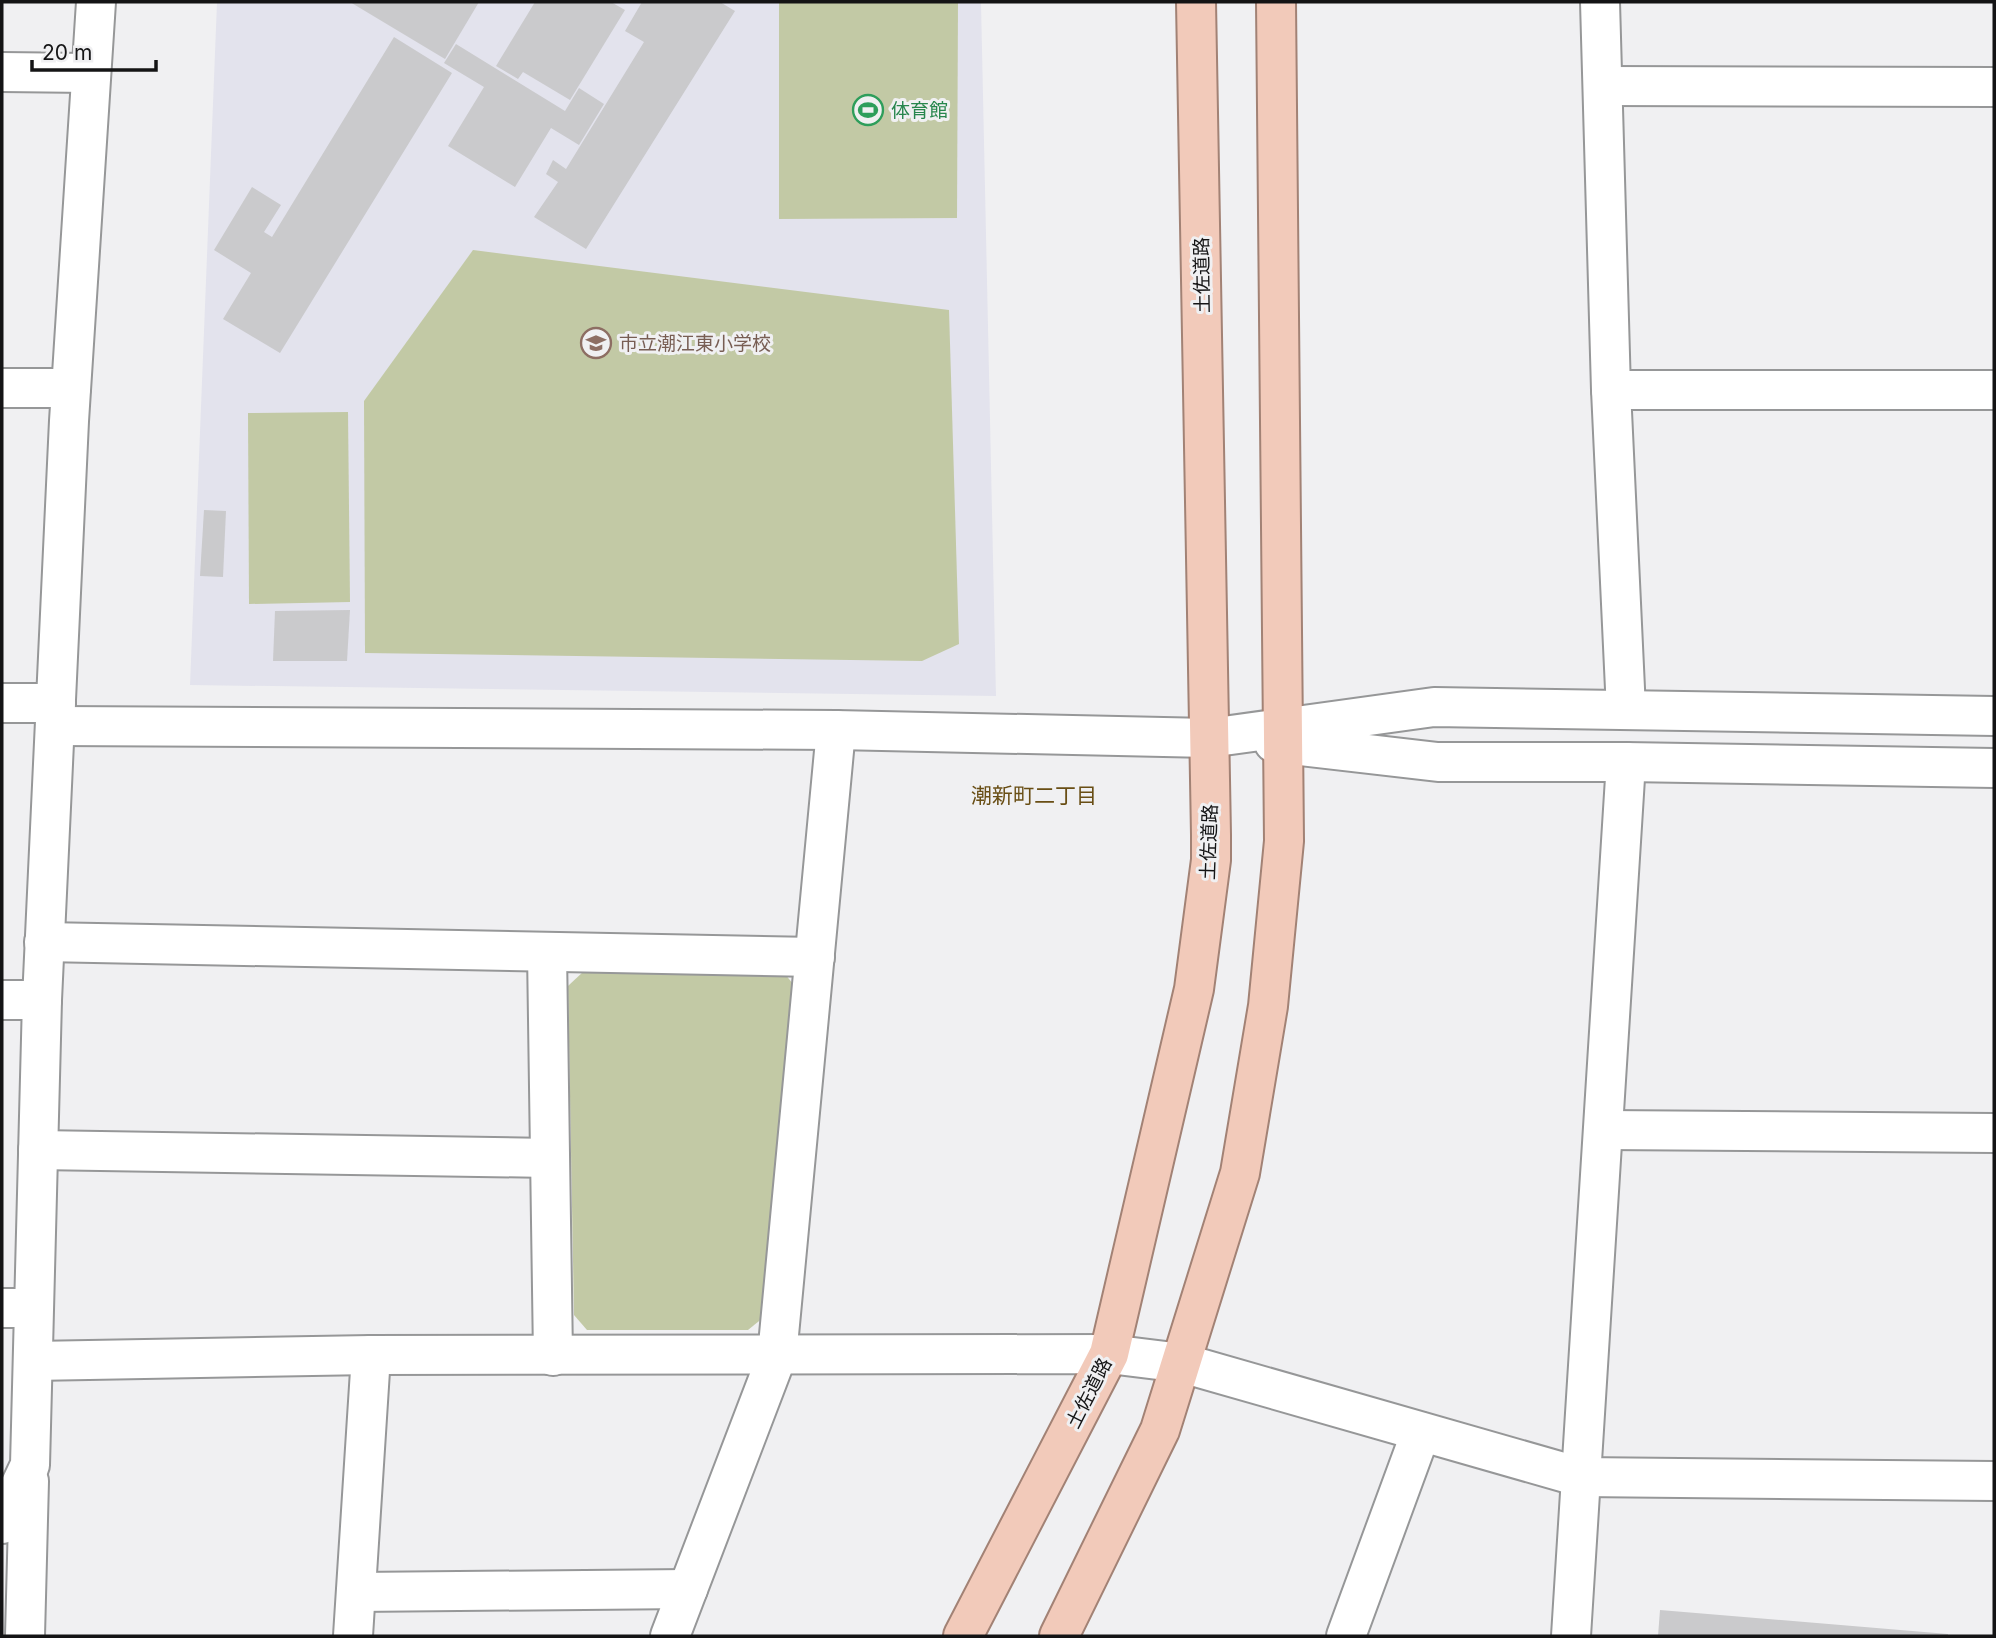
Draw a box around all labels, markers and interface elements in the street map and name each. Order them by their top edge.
scale bar [32,28,156,72]
text: 20 m [42,40,92,65]
sports icon: 体育館 [851,93,885,127]
place label: 体育館 [891,99,948,122]
street label: 土佐道路 [1190,237,1214,313]
school or university icon: 市立潮江東小学校 [579,326,613,360]
place label: 市立潮江東小学校 [619,332,771,355]
district label: 潮新町二丁目 [971,783,1097,808]
street label: 土佐道路 [1196,804,1222,880]
street label: 土佐道路 [1061,1354,1117,1432]

